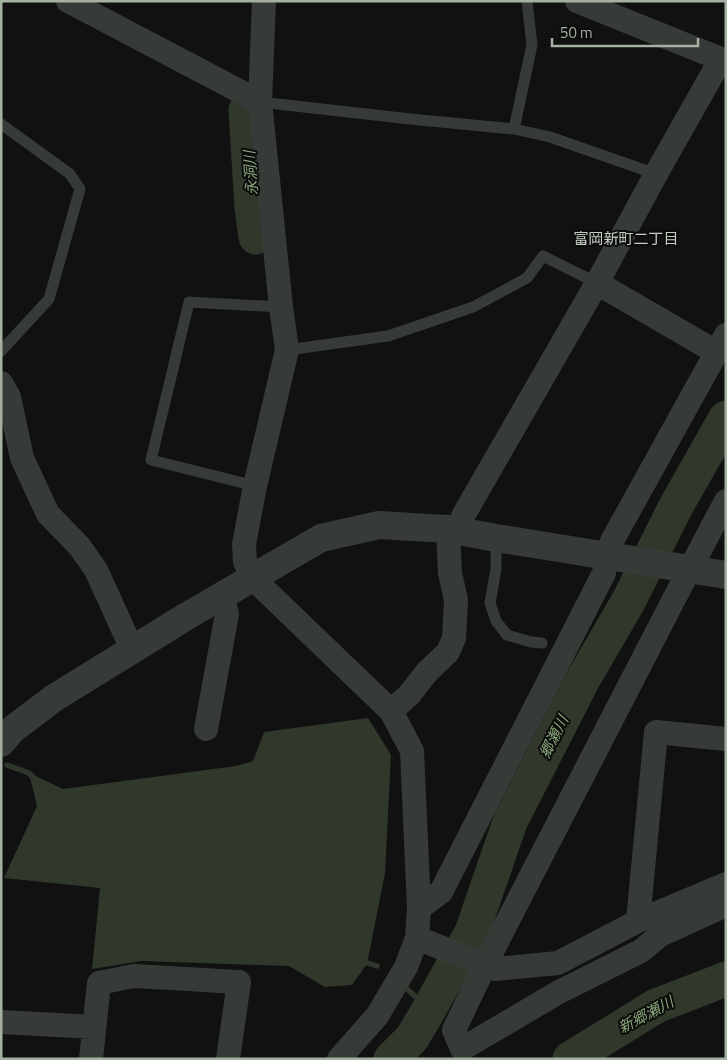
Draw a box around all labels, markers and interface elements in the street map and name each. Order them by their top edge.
scale bar [552,15,698,47]
text: 50 m [560,21,593,44]
water label: 永洞川 [237,148,264,196]
district label: 富岡新町二丁目 [573,227,679,250]
water label: 郷瀬川 [533,710,575,762]
water label: 新郷瀬川 [614,989,679,1039]

